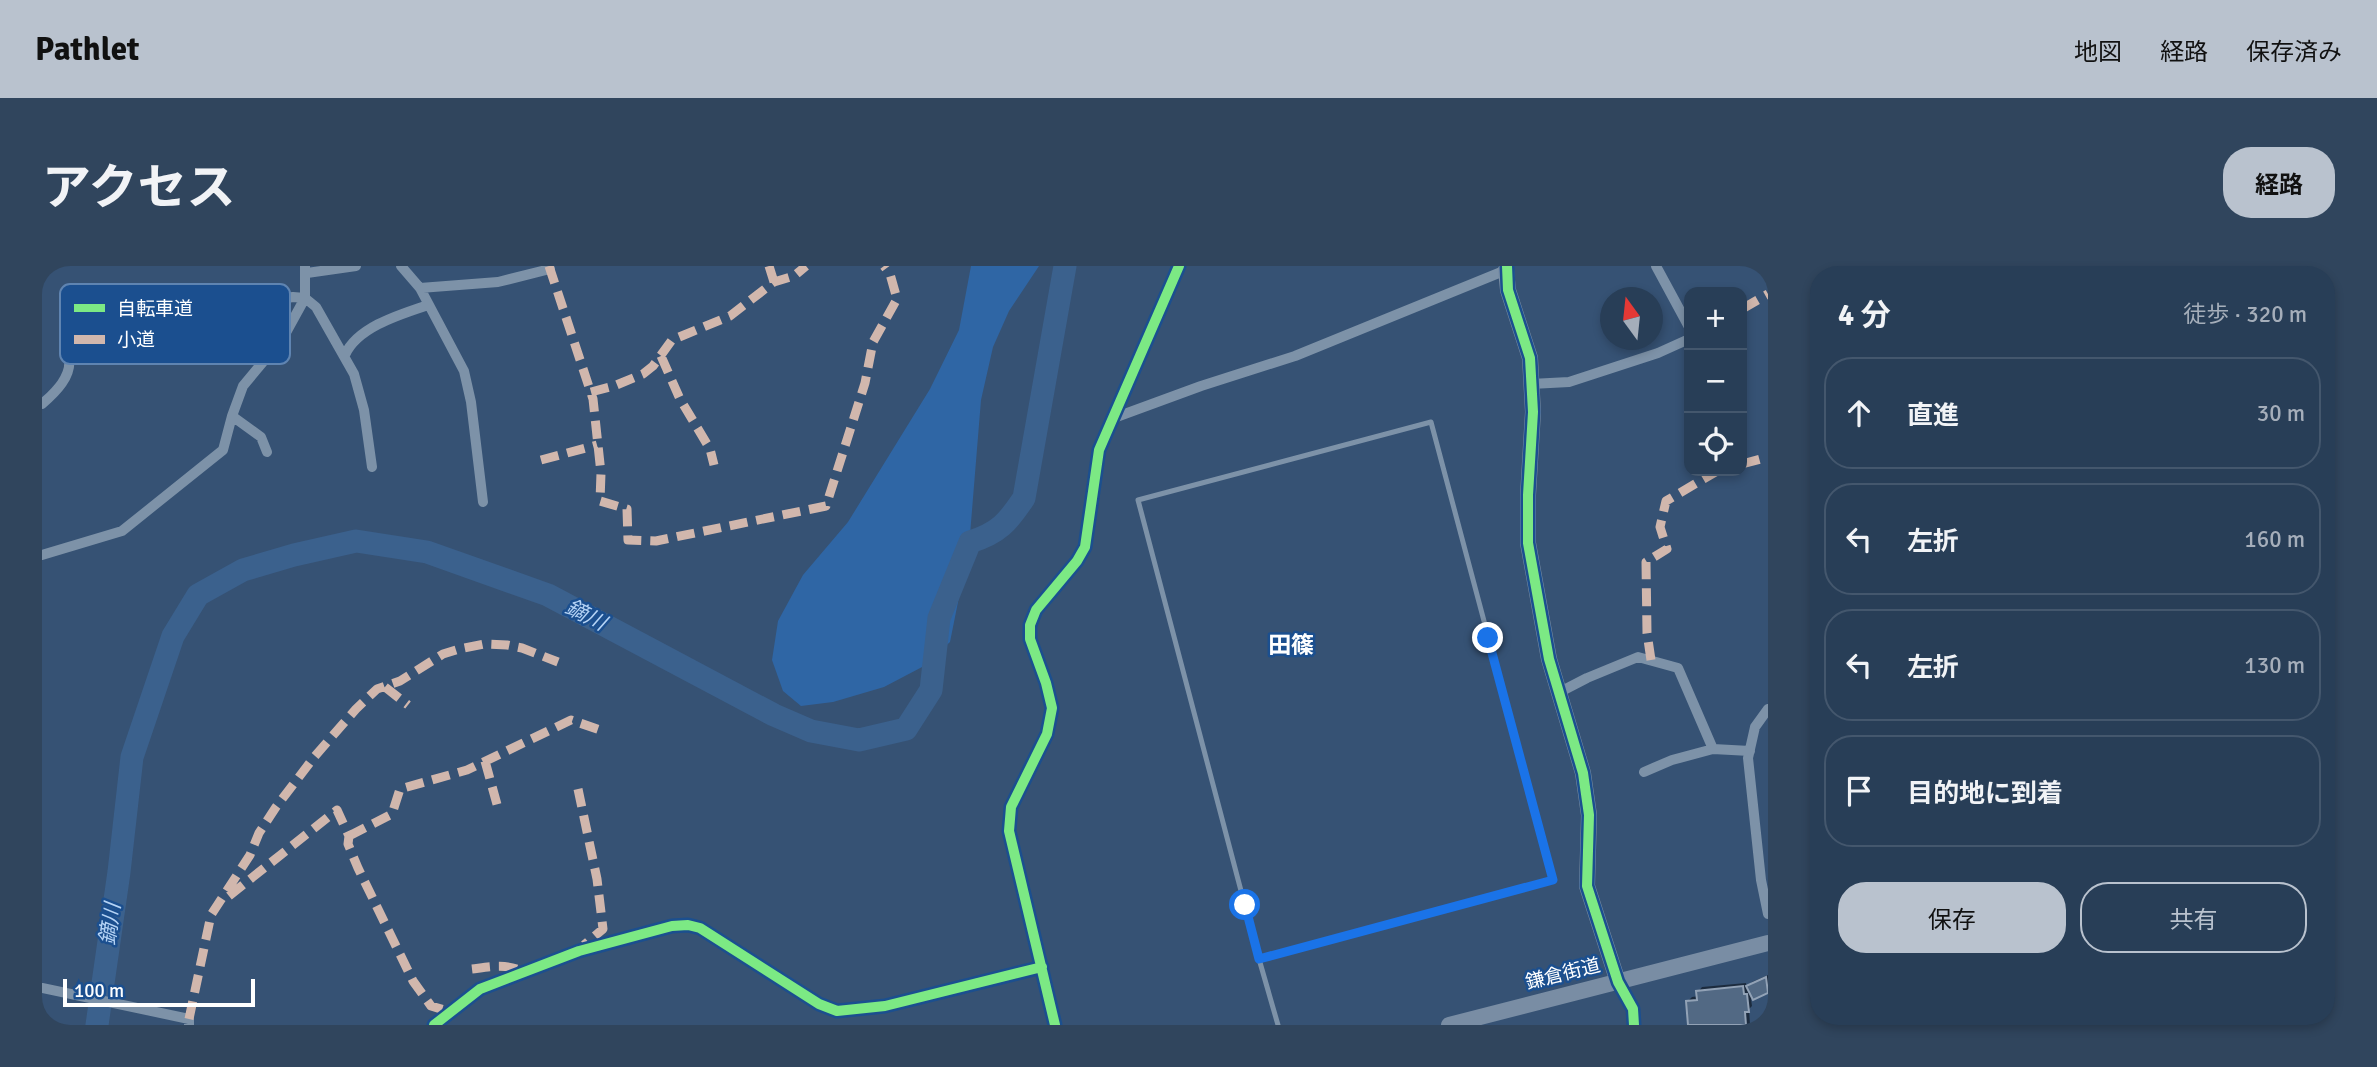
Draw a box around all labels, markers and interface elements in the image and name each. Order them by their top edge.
text: Pathlet [35,29,139,70]
text: 地図 [2074,37,2122,67]
text: 経路 [2160,37,2208,67]
text: 保存済み [2246,37,2342,67]
button: 経路 [2223,147,2335,218]
text: アクセス [42,158,236,218]
legend [60,284,290,364]
north arrow [1600,287,1663,350]
map controls [1684,287,1747,476]
button: + [1684,287,1747,350]
text: 自転車道 [117,297,193,321]
text: 4 分 [1838,297,1891,334]
text: 徒歩 · 320 m [2183,300,2307,329]
text: 小道 [117,328,155,352]
button: − [1684,350,1747,413]
icon: ahead [1840,394,1878,432]
text: 30 m [2257,399,2305,428]
text: 直進 [1907,400,1959,432]
button: locate [1684,413,1747,476]
icon: left [1840,520,1878,558]
text: 160 m [2244,525,2305,554]
text: 左折 [1907,526,1959,558]
water label: 鏑川 [561,594,612,637]
route end [1472,622,1503,653]
district label: 田篠 [1268,631,1314,660]
icon: left [1840,646,1878,684]
text: 130 m [2244,651,2305,680]
text: 左折 [1907,652,1959,684]
icon: arrive [1840,772,1878,810]
text: 目的地に到着 [1907,778,2063,810]
button: 保存 [1838,882,2066,953]
button: 共有 [2080,882,2307,953]
route start [1229,889,1260,920]
water label: 鏑川 [94,899,126,947]
street label: 鎌倉街道 [1523,953,1603,995]
scale bar [63,976,256,1008]
text: 100 m [74,979,124,1003]

